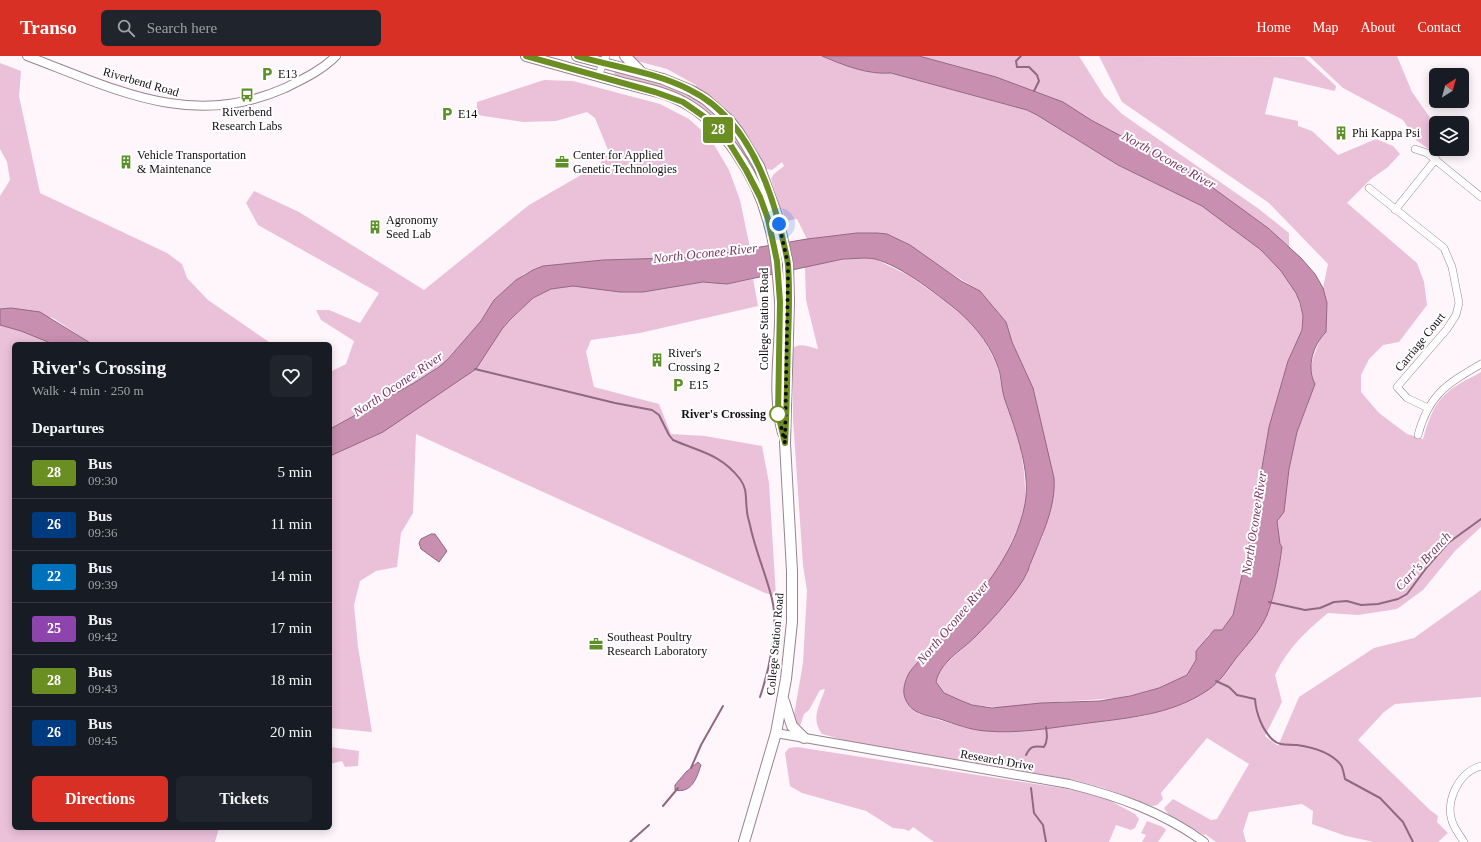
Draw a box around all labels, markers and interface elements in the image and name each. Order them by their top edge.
search box [101,10,381,46]
text: Transo [20,17,77,38]
icon: search [115,17,137,39]
text: Search here [147,20,217,36]
text: Home [1257,20,1291,35]
text: Map [1313,20,1338,35]
text: About [1360,20,1395,35]
text: Contact [1417,20,1461,35]
street label: Riverbend Road [101,64,181,100]
parking icon: E13 [259,66,275,82]
place label: E13 [278,67,297,81]
north arrow [1429,68,1469,108]
map controls [1429,68,1469,156]
bus stop icon: Riverbend Research Labs [239,87,255,103]
place label: Riverbend Research Labs [212,105,282,133]
parking icon: E14 [439,106,455,122]
place label: E14 [458,107,477,121]
button: layers [1429,116,1469,156]
line badge: 28 [700,117,736,143]
text: 28 [711,122,725,137]
building icon: Phi Kappa Psi [1333,125,1349,141]
place label: Phi Kappa Psi [1352,126,1421,140]
water label: North Oconee River [1119,128,1219,192]
place label: Vehicle Transportation & Maintenance [137,148,246,176]
place label: Center for Applied Genetic Technologies [573,148,677,176]
building icon: Vehicle Transportation & Maintenance [118,154,134,170]
office icon: Center for Applied Genetic Technologies [554,154,570,170]
place label: Agronomy Seed Lab [386,213,438,241]
your location [769,214,789,234]
building icon: Agronomy Seed Lab [367,219,383,235]
water label: North Oconee River [651,240,759,266]
street label: College Station Road [757,268,771,370]
street label: Carriage Court [1392,309,1448,374]
place label: River's Crossing 2 [668,346,720,374]
water label: North Oconee River [350,348,446,420]
building icon: River's Crossing 2 [649,352,665,368]
button: heart [270,355,312,397]
text: River's Crossing [32,357,166,378]
parking icon: E15 [670,377,686,393]
place label: E15 [689,378,708,392]
text: Walk · 4 min · 250 m [32,383,144,398]
marker: River's Crossing [769,405,787,423]
place label: River's Crossing [681,407,766,421]
text: Departures [32,420,104,436]
text: Bus [88,456,112,472]
text: 5 min [277,464,312,480]
text: 28 [47,465,61,480]
water label: North Oconee River [1238,469,1270,577]
text: 09:30 [88,473,118,488]
text: Bus [88,508,112,524]
text: 11 min [270,516,312,532]
text: 26 [47,517,61,532]
text: 09:36 [88,525,118,540]
water label: Carr's Branch [1392,529,1454,593]
text: Bus [88,560,112,576]
text: 14 min [270,568,312,584]
text: 22 [47,569,61,584]
water label: North Oconee River [913,576,993,668]
text: 09:39 [88,577,118,592]
street label: College Station Road [764,592,786,696]
text: Bus [88,612,112,628]
text: 17 min [270,620,312,636]
text: 25 [47,621,61,636]
text: 09:42 [88,629,118,644]
place label: Southeast Poultry Research Laboratory [607,630,707,658]
office icon: Southeast Poultry Research Laboratory [588,636,604,652]
text: Bus [88,664,112,680]
text: 18 min [270,672,312,688]
text: 28 [47,673,61,688]
text: 09:43 [88,681,118,696]
text: Bus [88,716,112,732]
text: 20 min [270,724,312,740]
text: 26 [47,725,61,740]
text: 09:45 [88,733,118,748]
street label: Research Drive [959,747,1035,773]
button: Directions [32,776,168,822]
button: Tickets [176,776,312,822]

